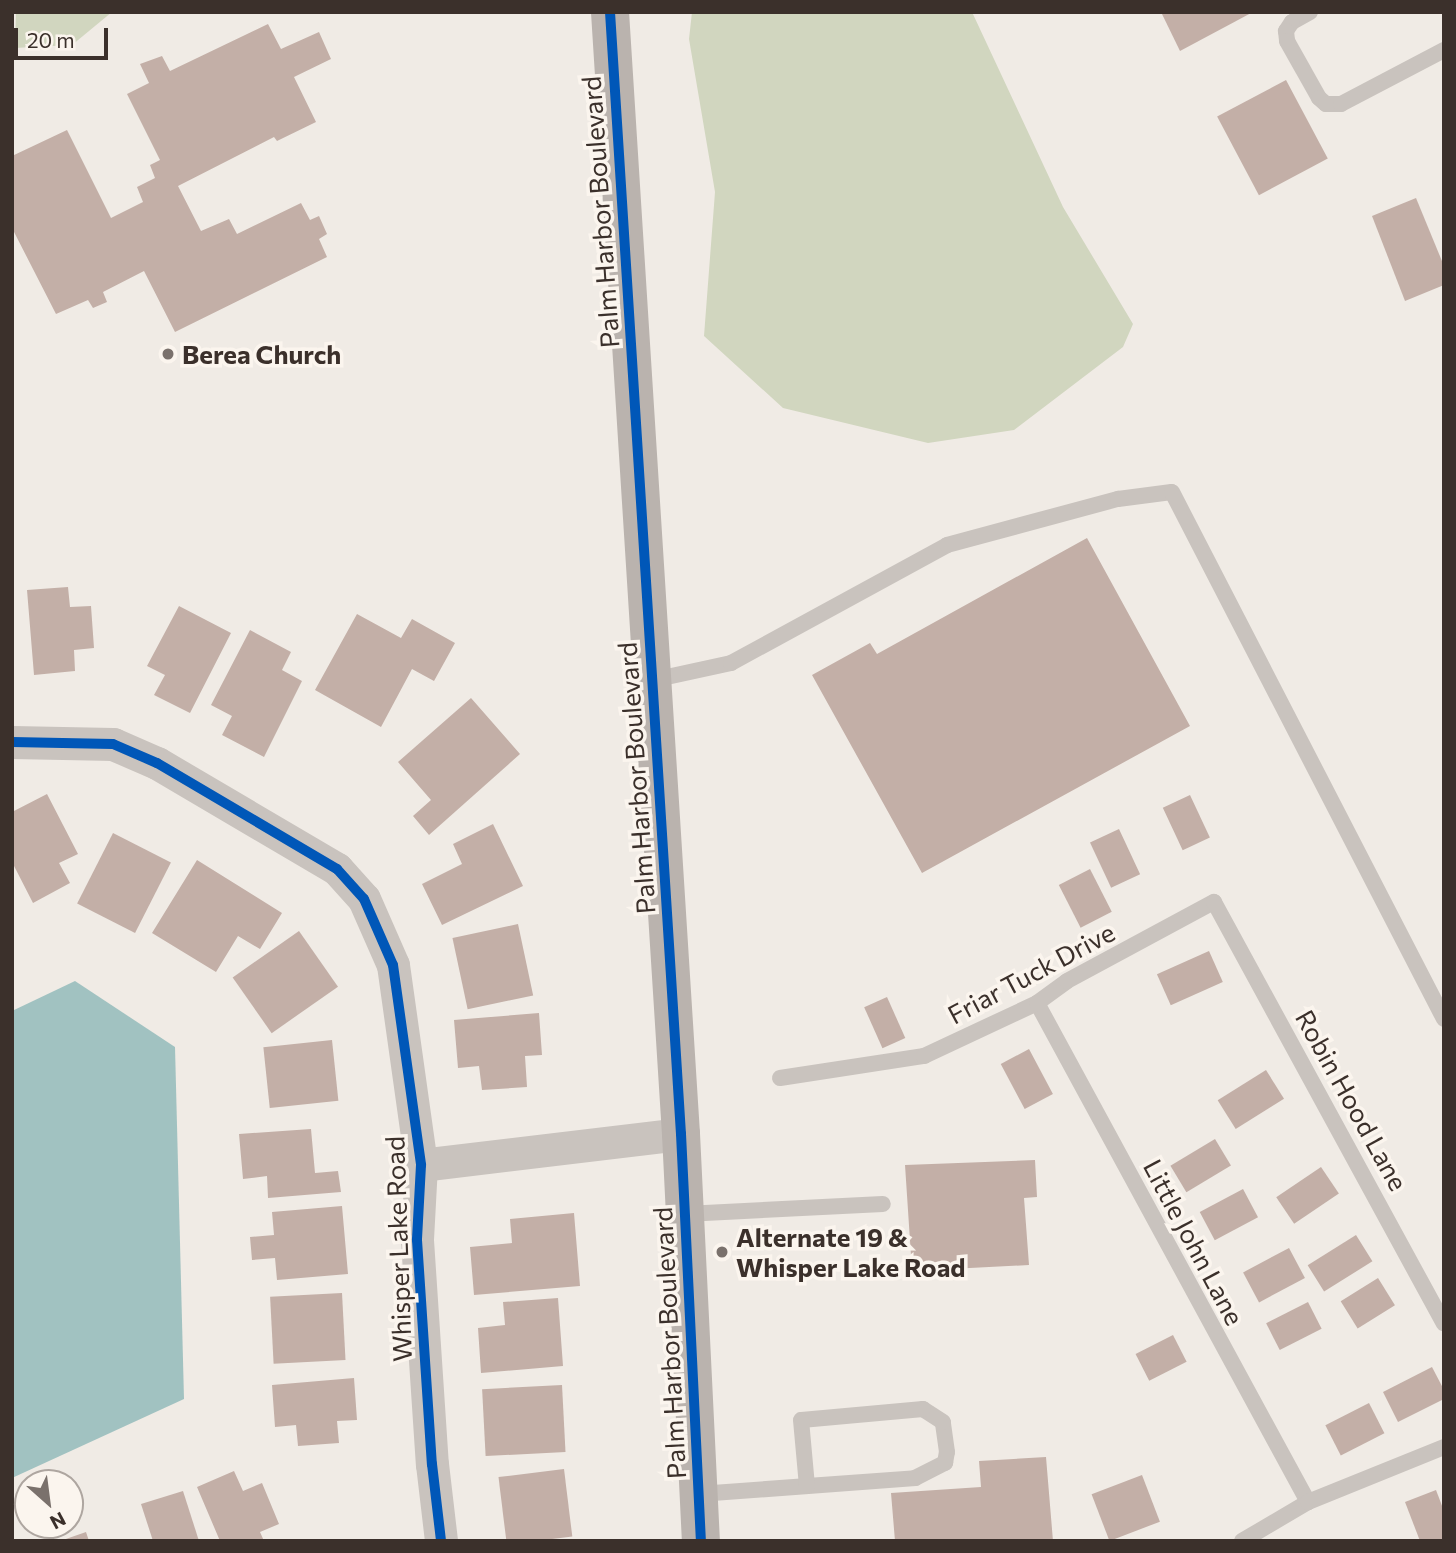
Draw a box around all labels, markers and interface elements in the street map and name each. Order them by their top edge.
scale bar [18,14,112,58]
text: 20 m [27,27,75,52]
street label: Palm Harbor Boulevard [575,75,625,349]
place label: Berea Church [182,338,341,370]
marker: Berea Church [160,346,176,362]
street label: Palm Harbor Boulevard [611,641,661,915]
street label: Friar Tuck Drive [942,916,1120,1030]
street label: Robin Hood Lane [1289,1004,1415,1196]
street label: Whisper Lake Road [378,1136,418,1362]
street label: Little John Lane [1137,1154,1251,1330]
street label: Palm Harbor Boulevard [646,1206,692,1480]
place label: Alternate 19 & Whisper Lake Road [736,1221,966,1282]
marker: Alternate 19 & Whisper Lake Road [714,1244,730,1260]
north arrow [14,1469,84,1539]
text: N [46,1508,70,1535]

